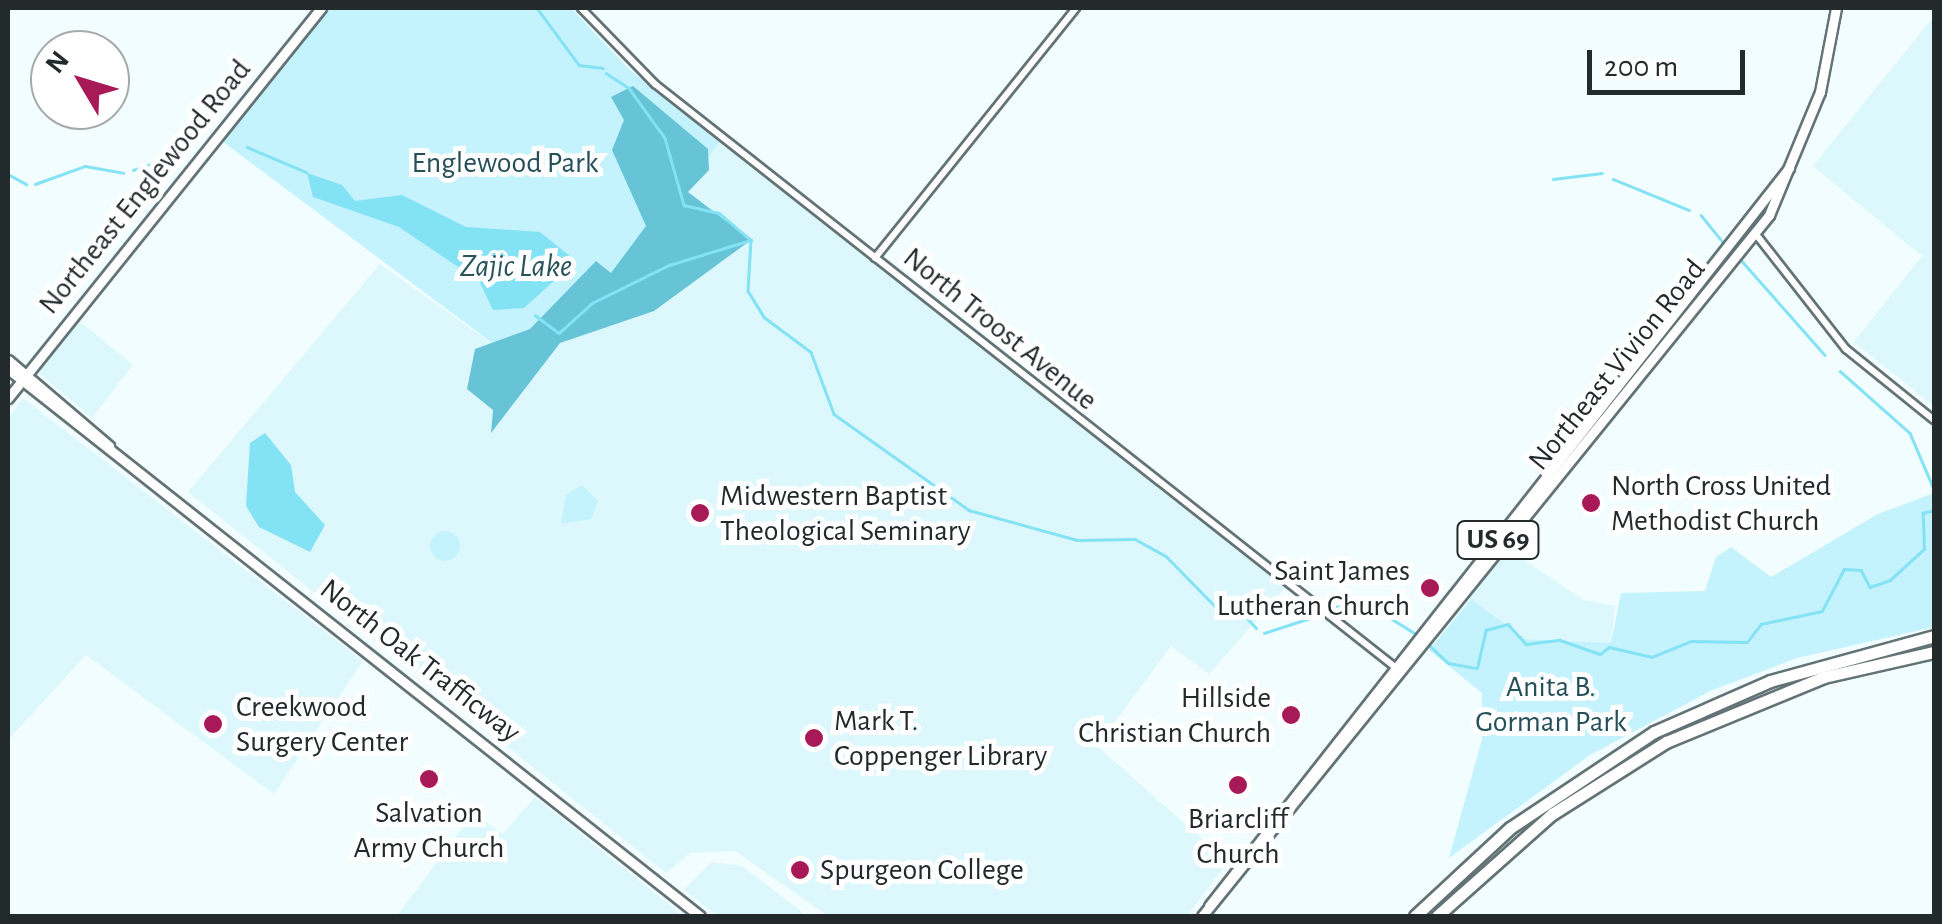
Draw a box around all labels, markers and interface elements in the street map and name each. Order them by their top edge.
north arrow [30,30,130,130]
scale bar [1592,30,1750,92]
street label: Northeast Englewood Road [31,52,259,322]
text: 200 m [1604,52,1678,82]
park label: Englewood Park [411,145,599,181]
street label: North Troost Avenue [896,240,1104,418]
water label: Zajic Lake [460,247,572,285]
street label: Northeast Vivion Road [1521,252,1713,478]
place label: North Cross United Methodist Church [1611,468,1831,538]
place label: Midwestern Baptist Theological Seminary [720,478,971,548]
marker: North Cross United Methodist Church [1580,492,1602,514]
marker: Midwestern Baptist Theological Seminary [689,502,711,524]
road number: US 69 [1456,517,1540,563]
place label: Saint James Lutheran Church [1217,553,1410,624]
street label: North Oak Trafficway [313,571,527,751]
marker: Saint James Lutheran Church [1419,577,1441,599]
park label: Anita B. Gorman Park [1475,669,1627,740]
place label: Hillside Christian Church [1078,680,1271,750]
place label: Creekwood Surgery Center [236,689,408,760]
place label: Mark T. Coppenger Library [834,703,1047,774]
marker: Hillside Christian Church [1280,704,1302,726]
marker: Creekwood Surgery Center [200,711,226,737]
marker: Mark T. Coppenger Library [803,727,825,749]
marker: Salvation Army Church [418,768,440,790]
marker: Briarcliff Church [1227,774,1249,796]
place label: Salvation Army Church [354,795,504,866]
place label: Briarcliff Church [1188,801,1288,872]
place label: Spurgeon College [820,852,1024,888]
marker: Spurgeon College [789,859,811,881]

